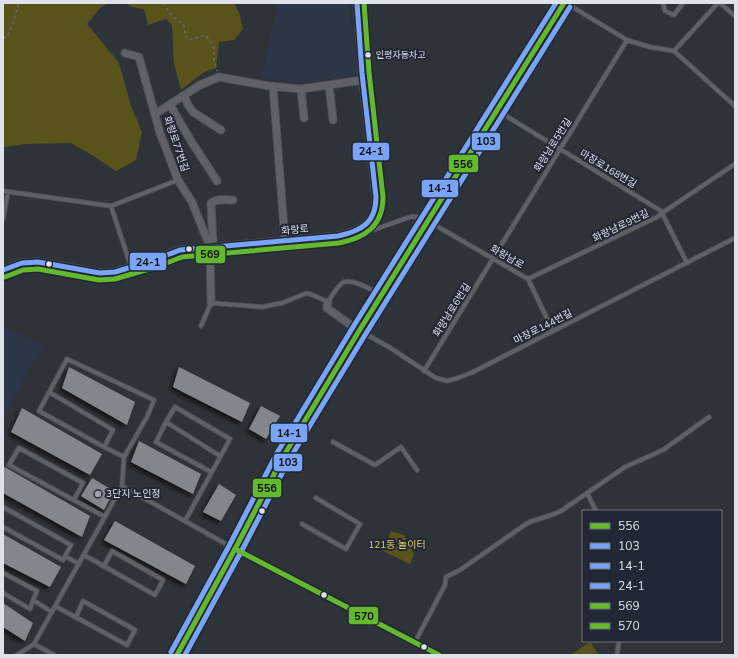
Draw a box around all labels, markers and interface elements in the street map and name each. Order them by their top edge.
place label: 인평자동차고 [376,49,426,61]
marker: 인평자동차고 [363,50,373,60]
street label: 화랑로77번길 [160,114,192,174]
street label: 화랑남로5번길 [531,115,575,175]
line badge: 103 [471,132,501,151]
text: 103 [476,134,496,149]
line badge: 24-1 [352,142,390,161]
text: 24-1 [359,144,383,159]
street label: 마장로168번길 [577,147,639,191]
line badge: 556 [448,154,479,173]
text: 556 [453,157,473,172]
line badge: 14-1 [421,179,459,198]
text: 14-1 [428,181,452,196]
street label: 화랑남로9번길 [590,206,652,246]
street label: 화랑로 [281,222,309,238]
street label: 화랑남로 [488,242,526,272]
unlabelled marker [184,244,194,254]
line badge: 569 [195,245,226,264]
text: 569 [200,247,220,262]
line badge: 24-1 [129,252,167,271]
text: 24-1 [136,255,160,270]
unlabelled marker [44,259,54,269]
street label: 화랑남로6번길 [430,280,474,340]
street label: 마장로144번길 [511,306,575,348]
line badge: 14-1 [270,423,308,443]
text: 14-1 [277,426,301,441]
line badge: 103 [273,453,303,472]
text: 103 [278,455,298,470]
line badge: 556 [252,478,282,498]
text: 556 [257,481,277,496]
place label: 3단지 노인정 [106,487,161,501]
marker: 3단지 노인정 [93,489,103,499]
unlabelled marker [257,506,267,516]
legend [582,510,722,642]
text: 556 [618,518,640,534]
park label: 121동 놀이터 [368,538,426,552]
text: 103 [618,538,640,554]
text: 14-1 [618,558,645,574]
text: 24-1 [618,578,645,594]
unlabelled marker [319,590,329,600]
text: 569 [618,598,640,614]
line badge: 570 [348,606,379,625]
text: 570 [354,609,374,624]
text: 570 [618,618,640,634]
unlabelled marker [419,642,429,652]

